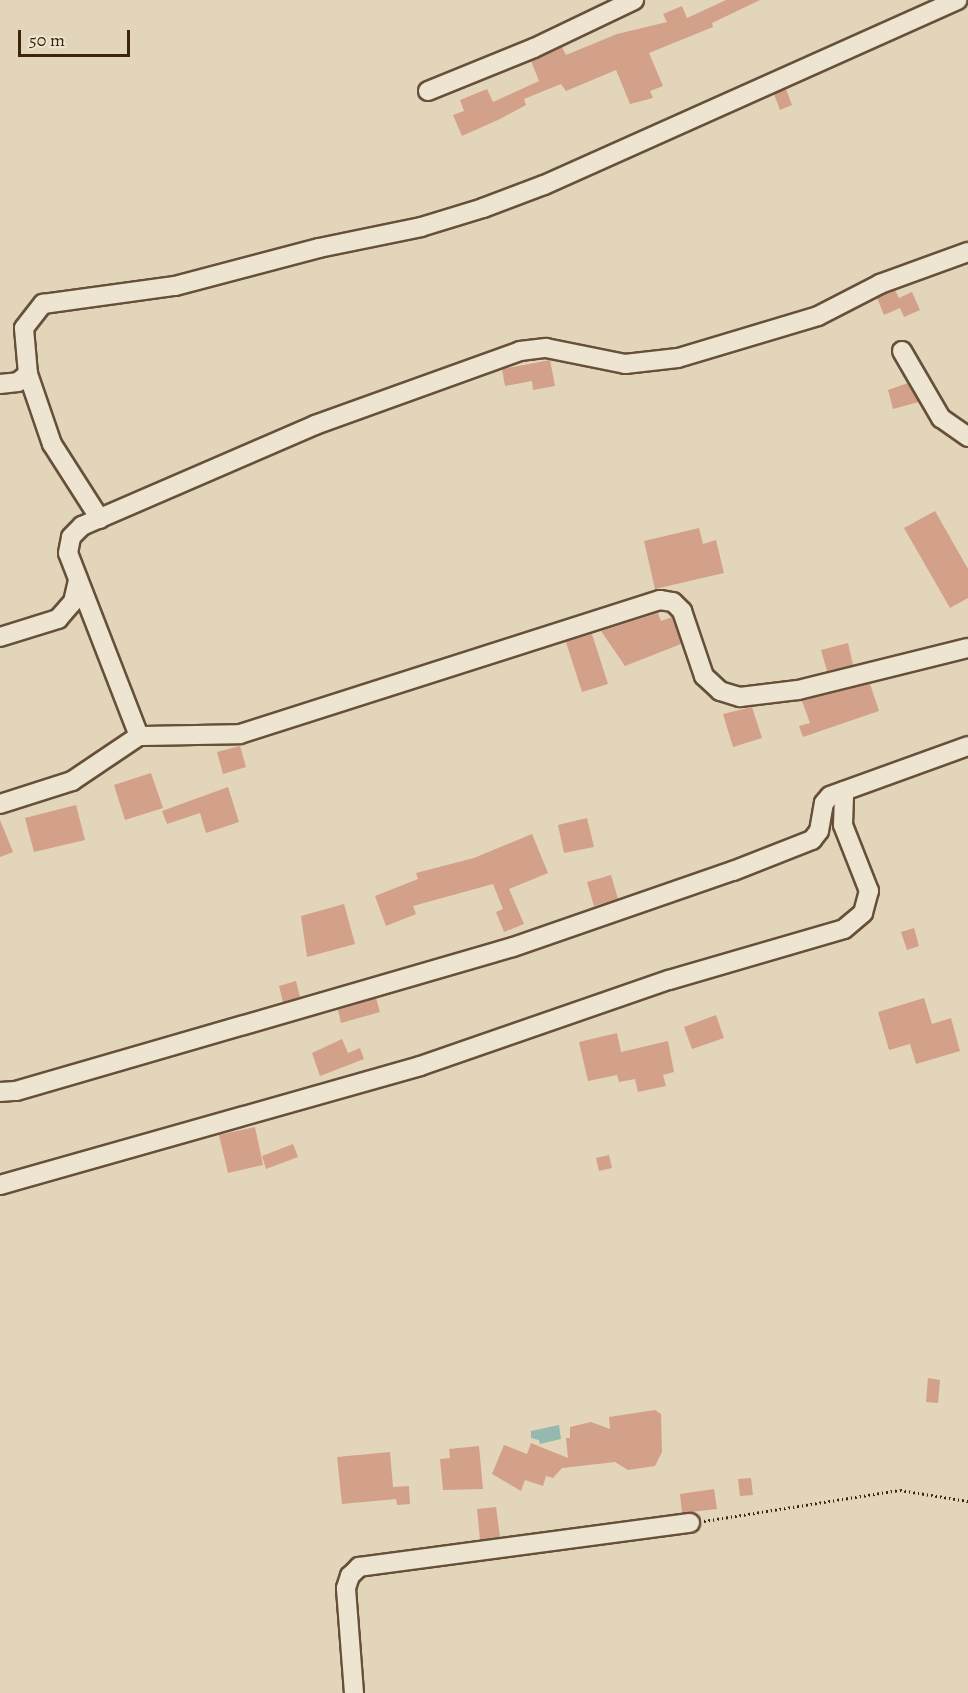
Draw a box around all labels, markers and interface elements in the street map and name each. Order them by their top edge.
scale bar [21,18,134,56]
text: 50 m [29,28,65,52]

